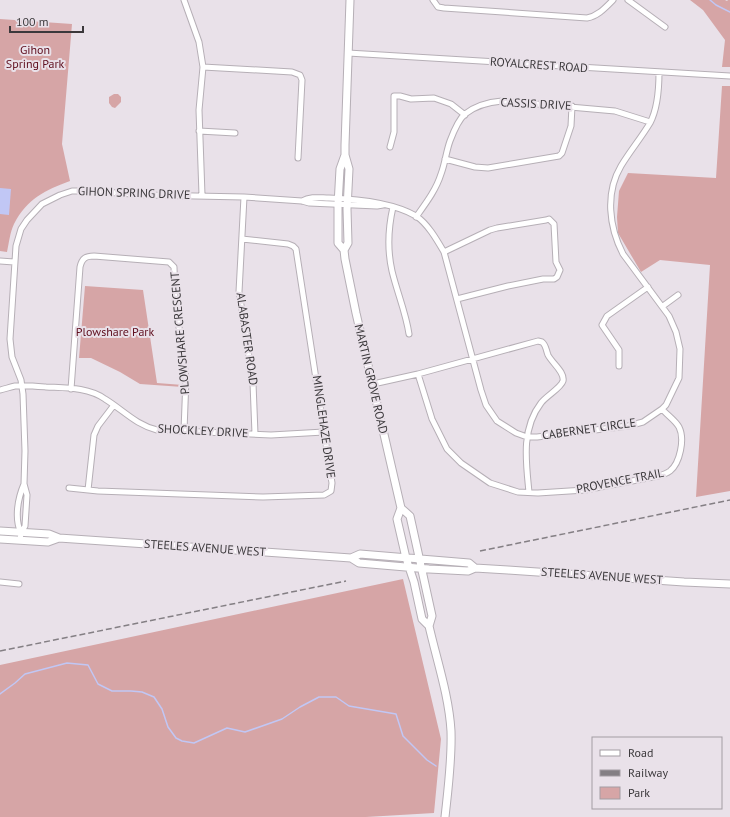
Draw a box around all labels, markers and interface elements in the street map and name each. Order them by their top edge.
scale bar [10,8,83,34]
text: 100 m [16,14,49,29]
park label: Gihon Spring Park [6,42,64,71]
street label: ROYALCREST ROAD [490,54,589,75]
street label: CASSIS DRIVE [500,94,572,113]
street label: GIHON SPRING DRIVE [78,183,190,202]
street label: PLOWSHARE CRESCENT [167,271,192,395]
street label: ALABASTER ROAD [234,292,261,386]
street label: MARTIN GROVE ROAD [352,323,391,435]
park label: Plowshare Park [76,324,154,339]
street label: MINGLEHAZE DRIVE [310,374,339,479]
street label: CABERNET CIRCLE [541,415,637,443]
street label: SHOCKLEY DRIVE [157,421,249,440]
street label: PROVENCE TRAIL [575,465,665,496]
street label: STEELES AVENUE WEST [144,536,267,559]
street label: STEELES AVENUE WEST [541,564,664,587]
legend [592,737,722,809]
text: Road [628,745,653,760]
text: Railway [628,765,668,780]
text: Park [628,785,650,800]

